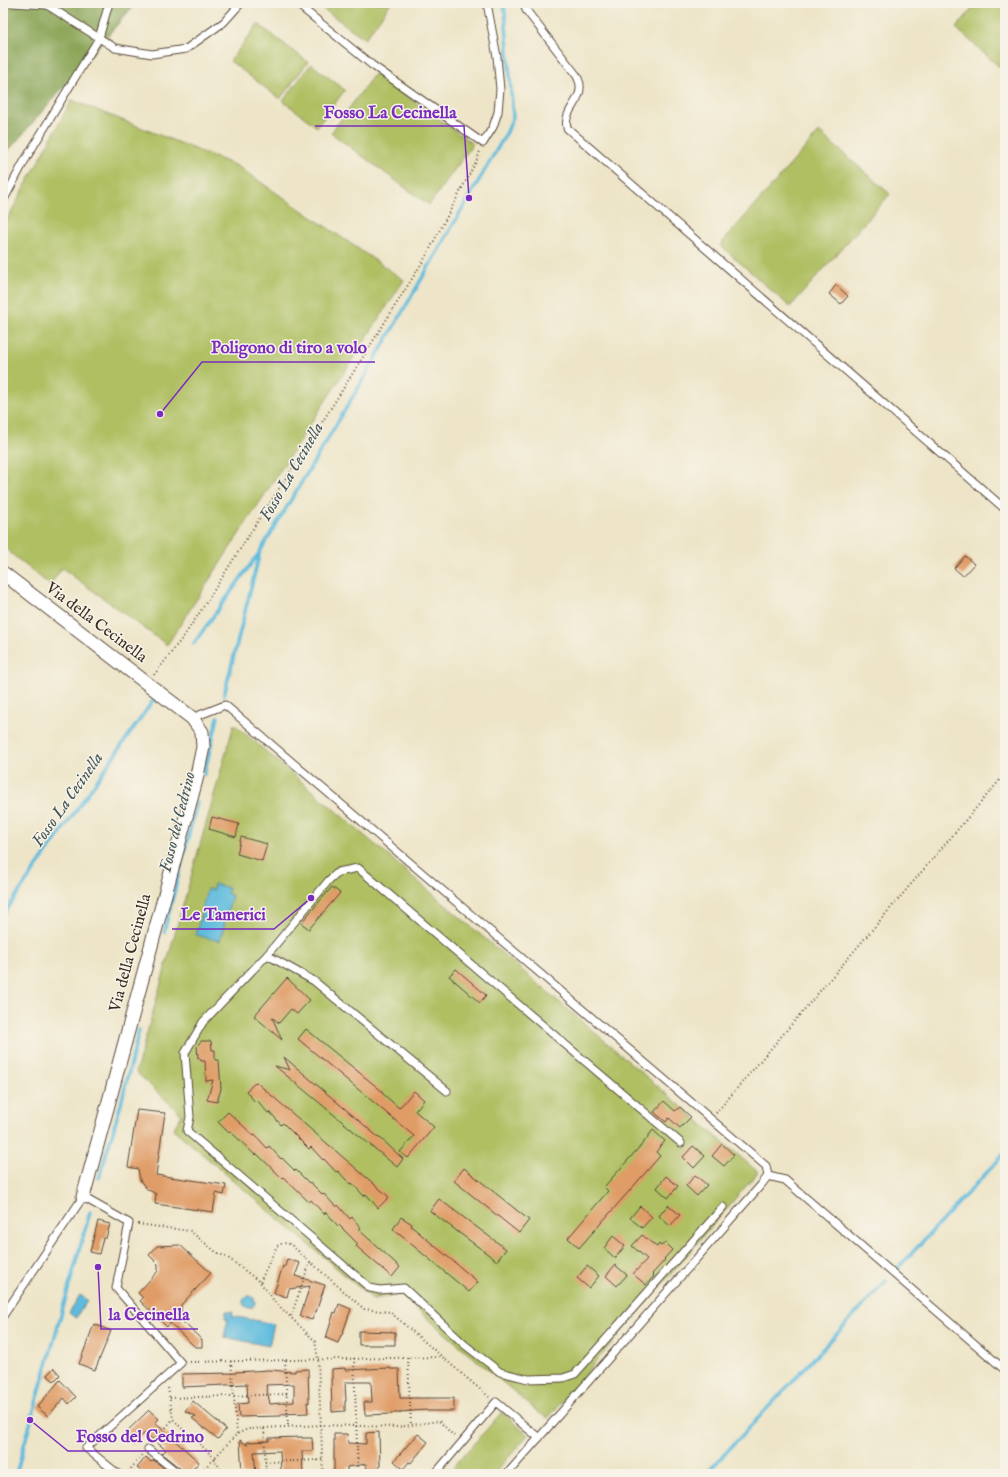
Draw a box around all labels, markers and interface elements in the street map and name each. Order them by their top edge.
callout: Fosso La Cecinella [315,97,464,126]
text: Fosso La Cecinella [323,103,457,124]
callout: Poligono di tiro a volo [202,333,375,362]
text: Poligono di tiro a volo [211,338,367,359]
water label: Fosso La Cecinella [255,419,329,525]
street label: Via della Cecinella [41,578,151,668]
water label: Fosso La Cecinella [28,748,109,851]
water label: Fosso del Cedrino [155,769,201,875]
street label: Via della Cecinella [105,892,156,1015]
callout: Le Tamerici [172,900,274,929]
text: Le Tamerici [180,905,266,926]
callout: la Cecinella [101,1300,198,1329]
text: la Cecinella [107,1305,190,1326]
callout: Fosso del Cedrino [68,1422,212,1451]
text: Fosso del Cedrino [76,1427,204,1448]

